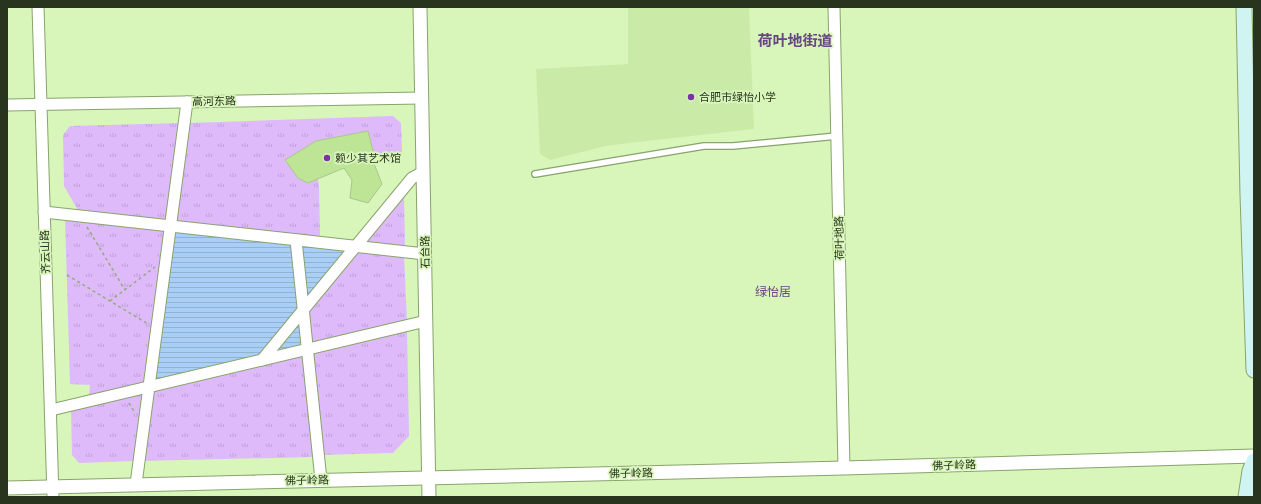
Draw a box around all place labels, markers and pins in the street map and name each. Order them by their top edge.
place label: 合肥市绿怡小学 [699,91,776,105]
marker: 合肥市绿怡小学 [686,92,696,102]
place label: 赖少其艺术馆 [335,152,401,166]
marker: 赖少其艺术馆 [322,153,332,163]

